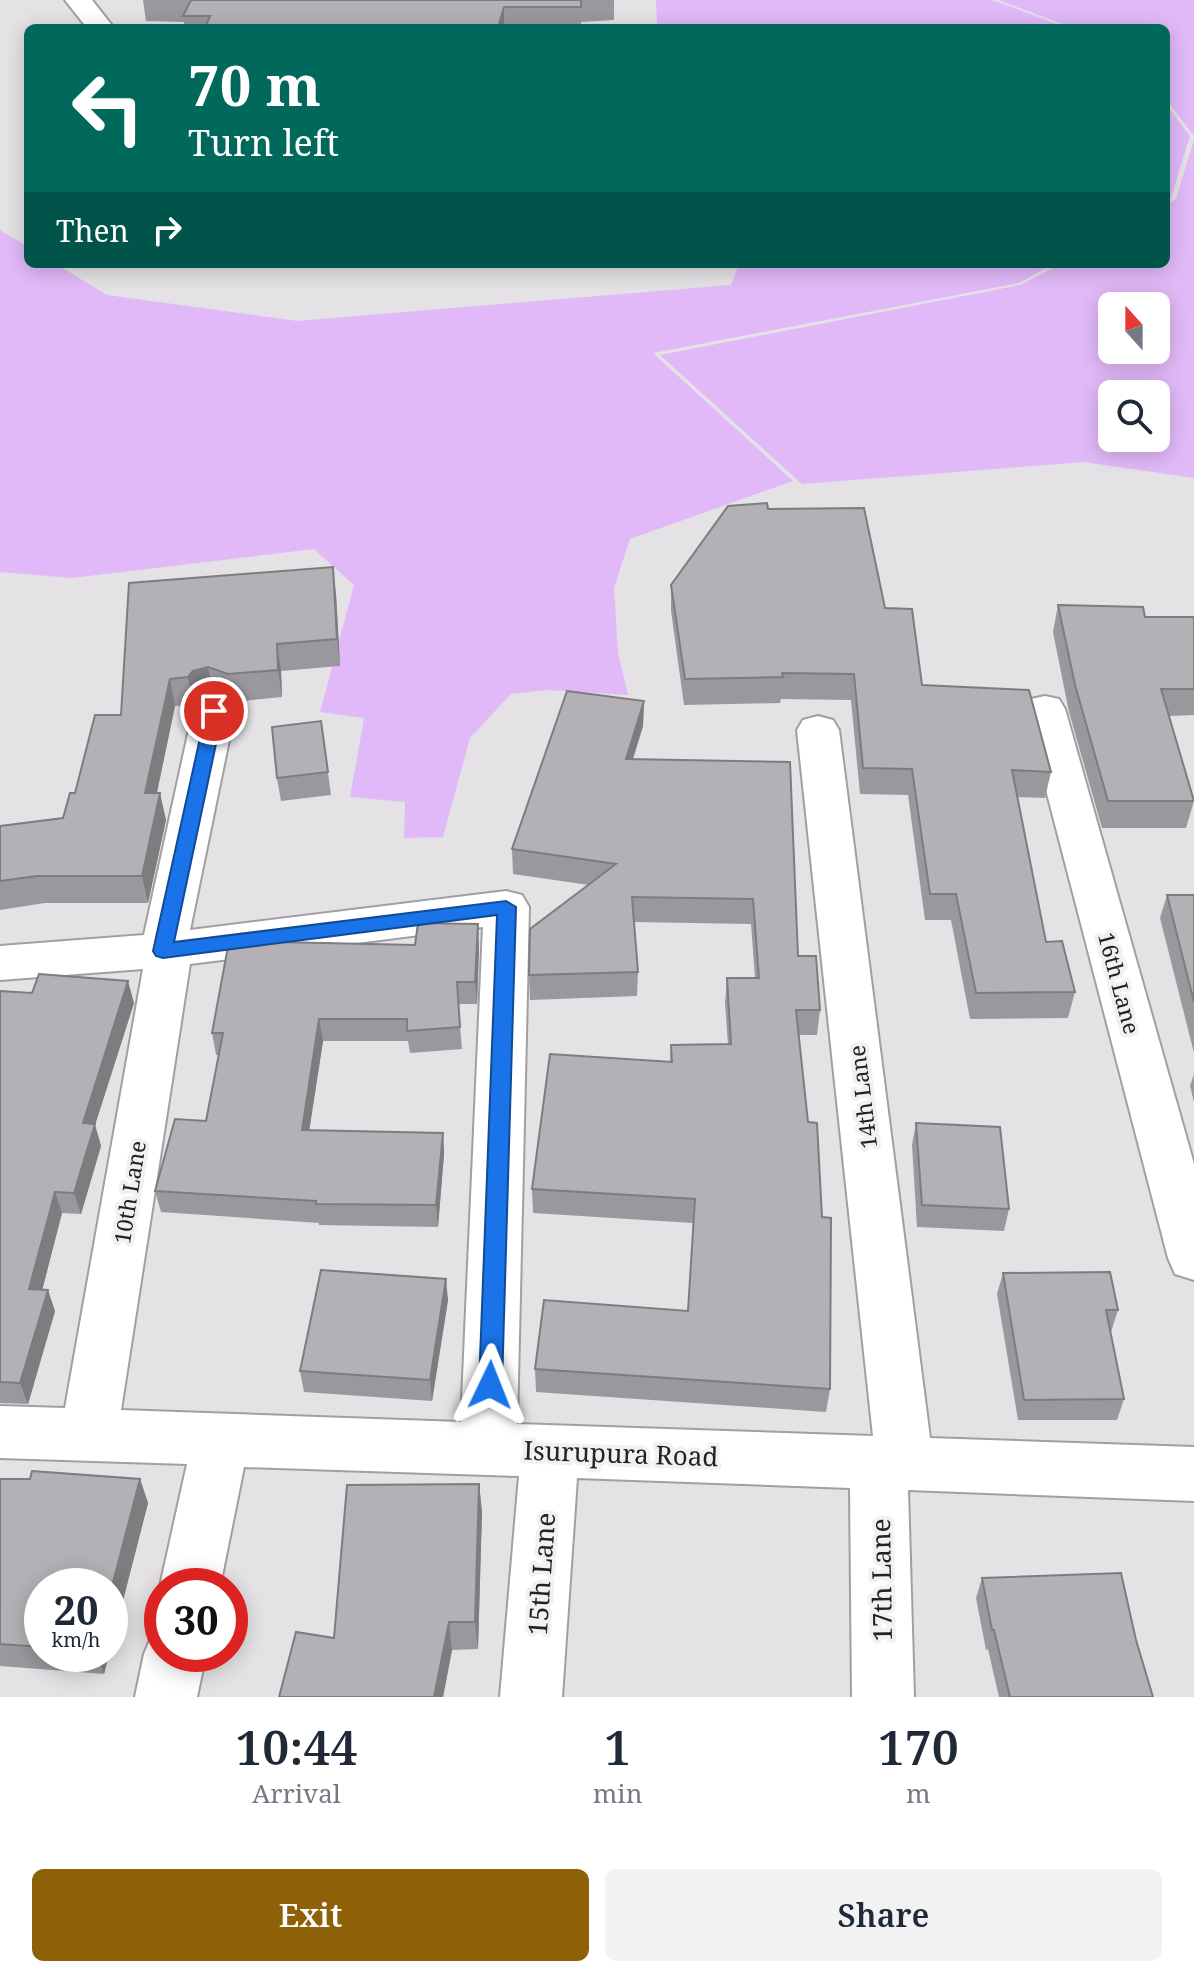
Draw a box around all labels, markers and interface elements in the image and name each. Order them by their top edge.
text: 70 m [188,46,321,122]
icon: left [56,56,160,160]
text: Turn left [188,118,339,167]
icon: right [145,208,189,252]
text: Then [56,210,129,251]
north arrow [1098,292,1170,364]
map controls [1098,292,1170,452]
button: search [1098,380,1170,452]
pin [180,677,248,745]
icon: arrive [192,689,236,733]
street label: 16th Lane [1092,929,1148,1037]
street label: 14th Lane [841,1044,883,1150]
street label: 10th Lane [106,1138,152,1246]
position arrow [448,1343,532,1427]
street label: Isurupura Road [523,1432,719,1474]
street label: 15th Lane [519,1511,563,1637]
street label: 17th Lane [862,1518,900,1642]
speed limit sign: 30 [144,1568,248,1672]
text: 20 [53,1582,99,1637]
text: km/h [51,1626,101,1653]
text: 10:44 [235,1714,358,1779]
text: 1 [604,1714,631,1779]
text: 170 [878,1714,959,1779]
text: Arrival [252,1775,341,1811]
text: min [593,1775,642,1811]
text: m [906,1775,931,1811]
button: Exit [32,1869,589,1961]
button: Share [605,1869,1162,1961]

